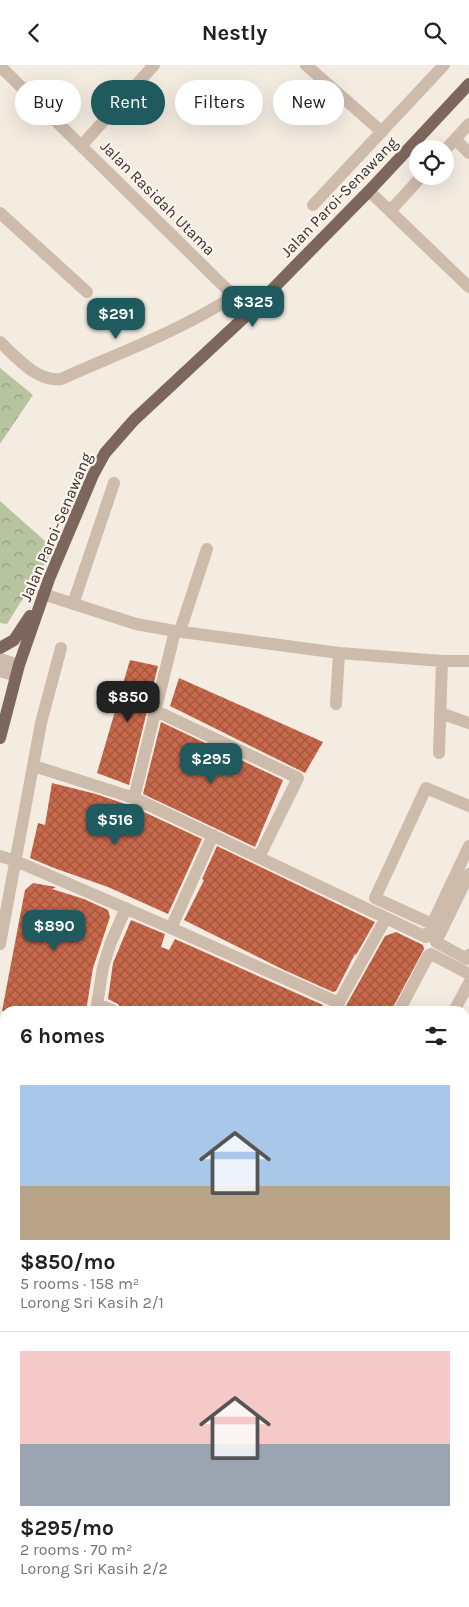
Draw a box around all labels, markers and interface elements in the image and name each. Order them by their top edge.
icon: back [20,19,48,47]
icon: search [421,19,449,47]
text: Nestly [202,20,267,46]
chip: Buy [15,80,81,125]
chip: Rent [91,80,165,125]
chip: Filters [175,80,263,125]
chip: New [273,80,344,125]
street label: Jalan Paroi-Senawang [277,133,401,261]
street label: Jalan Rasidah Utama [97,137,219,259]
map controls [409,140,454,185]
button: locate [409,140,454,185]
pin: $325 [223,285,283,328]
text: $325 [233,292,273,311]
pin: $291 [86,297,146,340]
text: $291 [98,304,134,323]
street label: Jalan Paroi-Senawang [16,450,96,604]
pin: $850 [98,681,158,723]
text: $850 [108,687,148,706]
pin: $295 [181,743,241,785]
text: $295 [191,749,231,768]
pin: $516 [85,803,145,846]
text: $516 [97,810,133,829]
pin: $890 [24,909,84,952]
text: $890 [33,916,75,935]
icon: filters [422,1022,450,1050]
text: 6 homes [20,1024,105,1048]
icon: home [190,1118,280,1208]
text: $850/mo [20,1250,115,1274]
text: 5 rooms · 158 m² [20,1274,139,1293]
text: Lorong Sri Kasih 2/1 [20,1293,164,1312]
icon: home [190,1383,280,1473]
text: $295/mo [20,1516,114,1540]
text: 2 rooms · 70 m² [20,1540,132,1559]
text: Lorong Sri Kasih 2/2 [20,1559,168,1578]

